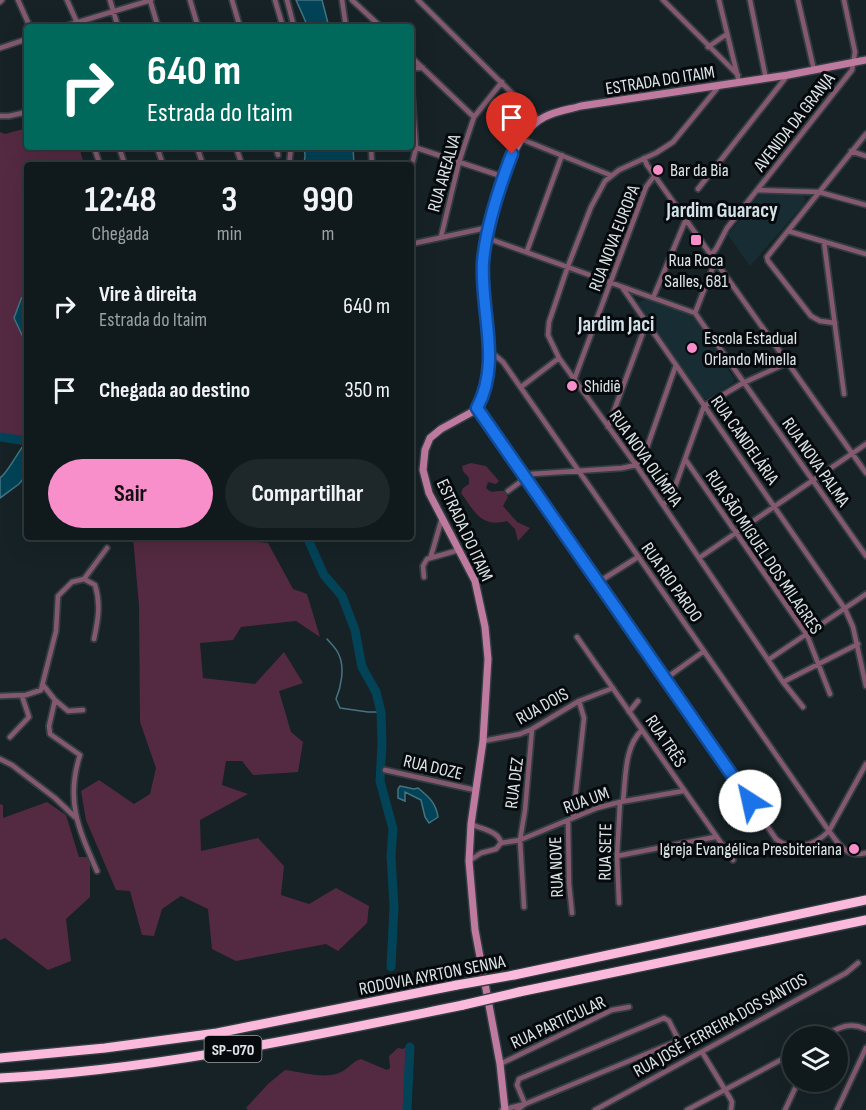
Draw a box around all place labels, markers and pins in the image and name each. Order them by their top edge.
pin [486,92,537,154]
place label: Bar da Bia [670,160,729,181]
marker: Bar da Bia [651,163,665,177]
marker: Rua Roca Salles, 681 [689,233,703,247]
place label: Rua Roca Salles, 681 [664,250,728,292]
place label: Escola Estadual Orlando Minella [704,328,797,370]
marker: Escola Estadual Orlando Minella [685,341,699,355]
place label: Shidiê [584,376,621,397]
marker: Shidiê [565,379,579,393]
place label: Igreja Evangélica Presbiteriana [659,839,842,860]
marker: Igreja Evangélica Presbiteriana [847,842,861,856]

